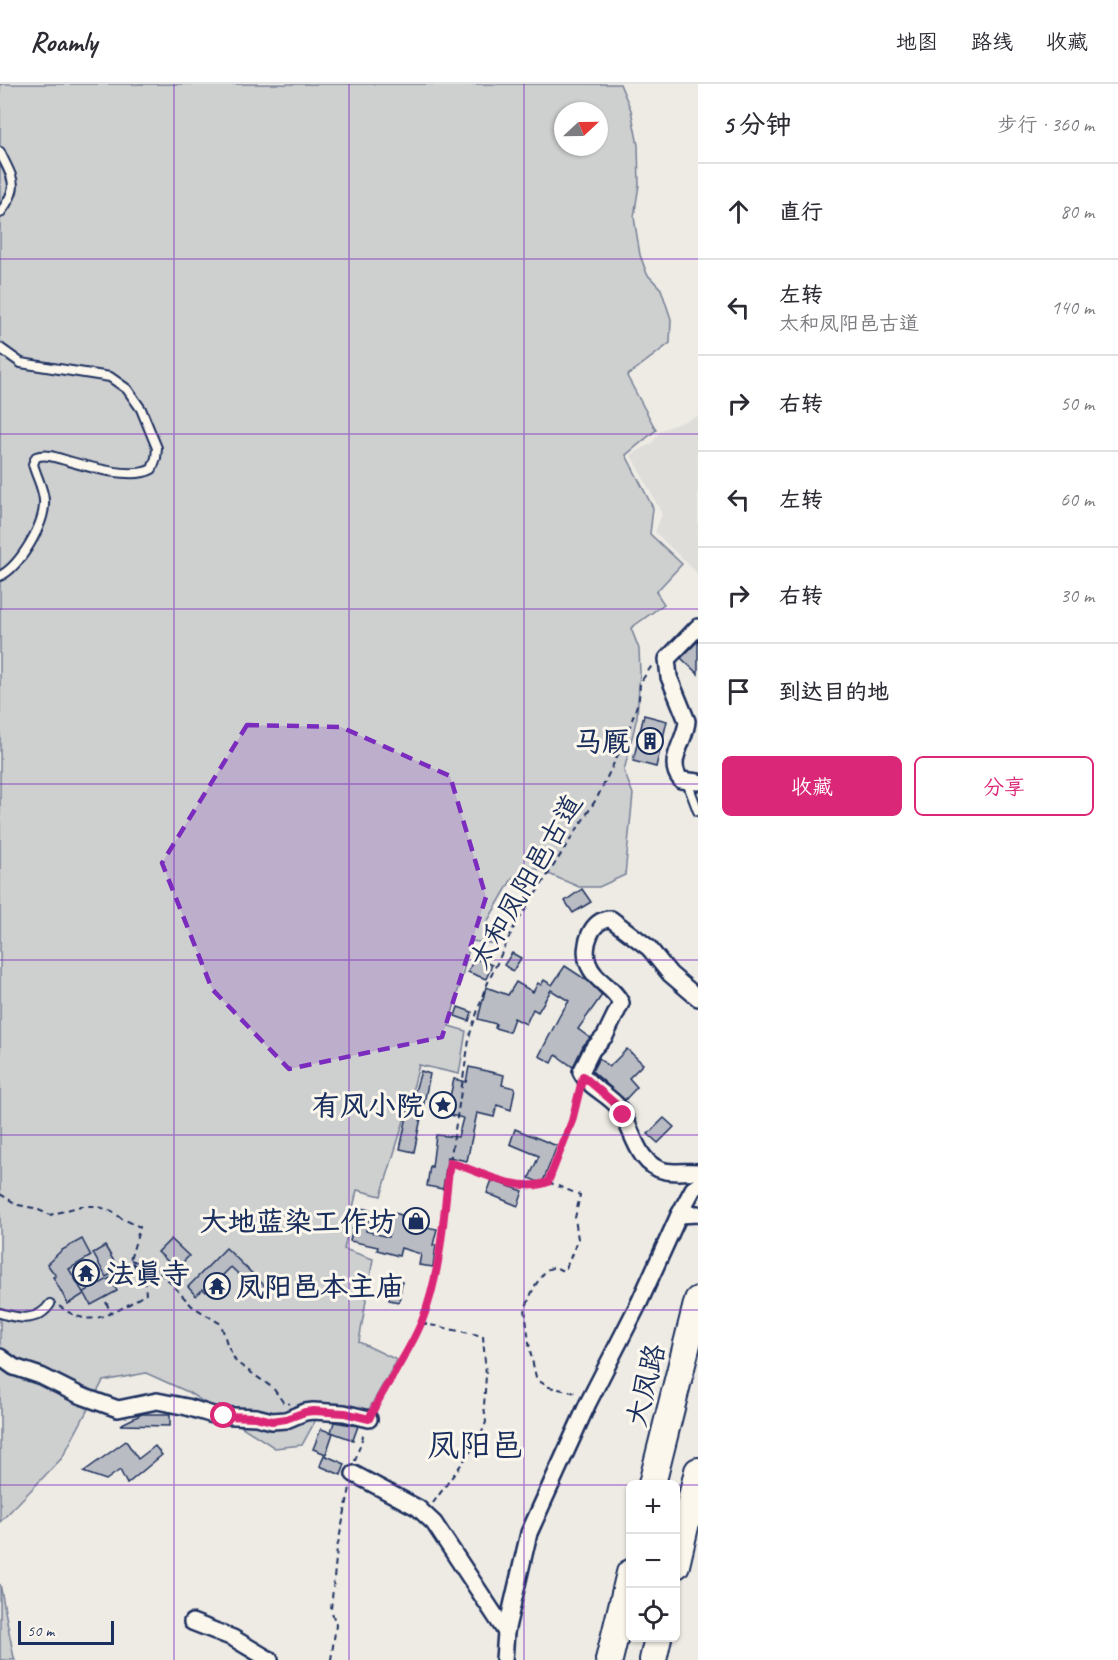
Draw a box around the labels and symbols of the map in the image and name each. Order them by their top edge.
north arrow [554,102,608,156]
place label: 马厩 [574,724,630,759]
building icon: 马厩 [635,726,665,756]
street label: 太和凤阳邑古道 [461,788,590,975]
place label: 有风小院 [312,1088,424,1123]
place icon: 有风小院 [428,1090,458,1120]
route end [609,1101,635,1127]
place label: 大地蓝染工作坊 [200,1204,396,1239]
shop icon: 大地蓝染工作坊 [401,1206,431,1236]
place label: 法真寺 [106,1256,190,1291]
temple icon: 法真寺 [71,1258,101,1288]
place label: 凤阳邑本主庙 [236,1269,404,1304]
temple icon: 凤阳邑本主庙 [202,1271,232,1301]
street label: 大凤路 [618,1340,673,1430]
route start [210,1402,236,1428]
district label: 凤阳邑 [427,1425,523,1466]
scale bar [18,1618,114,1646]

